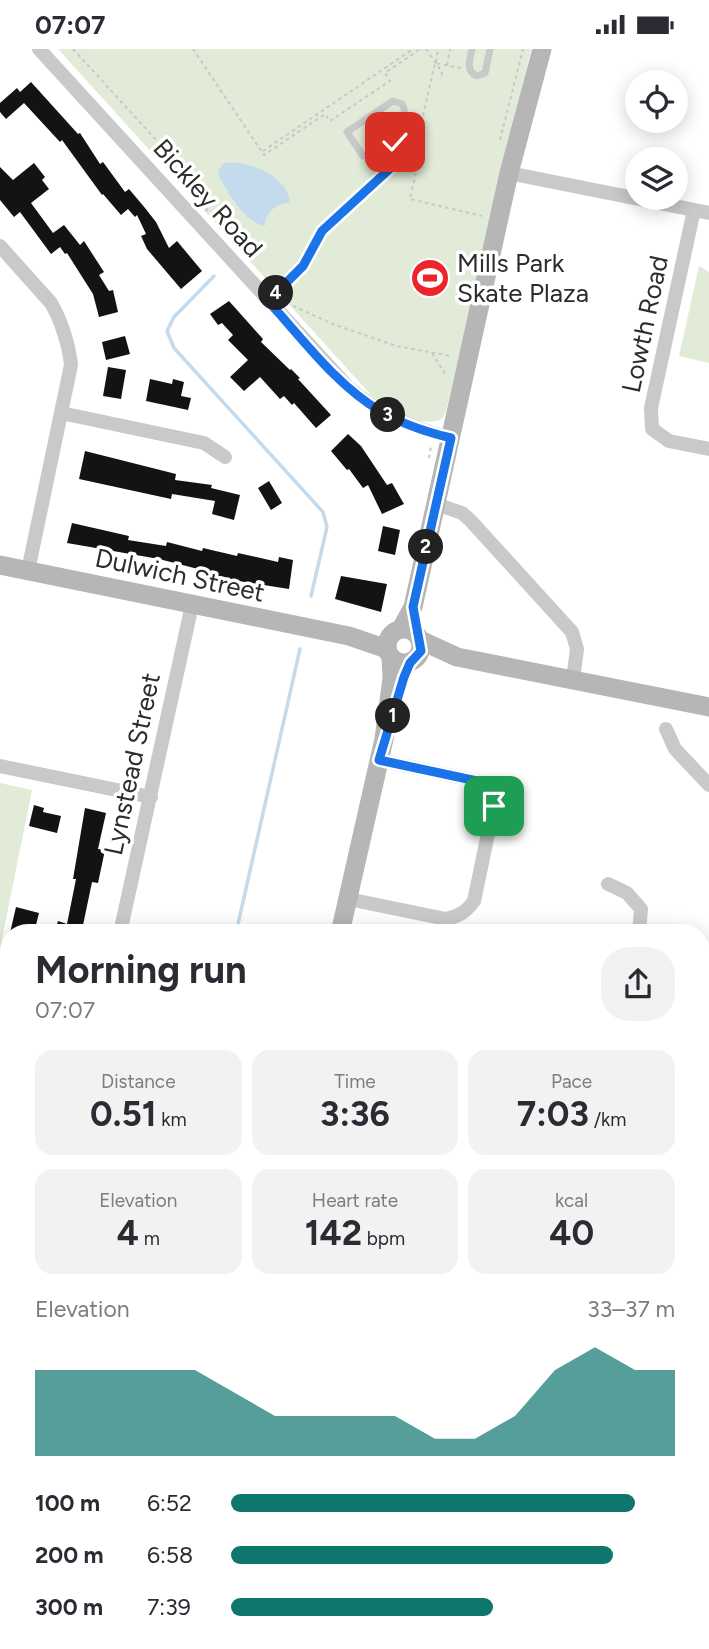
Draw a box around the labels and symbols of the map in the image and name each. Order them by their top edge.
pin [365,112,425,172]
street label: Bickley Road [147,132,269,264]
place label: Mills Park Skate Plaza [457,247,589,309]
street label: Lowth Road [615,253,675,395]
sports icon: Mills Park Skate Plaza [409,257,451,299]
pin: 4 [258,275,294,311]
pin: 3 [370,397,406,433]
pin: 2 [408,529,444,565]
street label: Dulwich Street [92,541,268,609]
street label: Lynstead Street [97,670,167,858]
pin: 1 [376,699,410,733]
pin [464,776,524,836]

